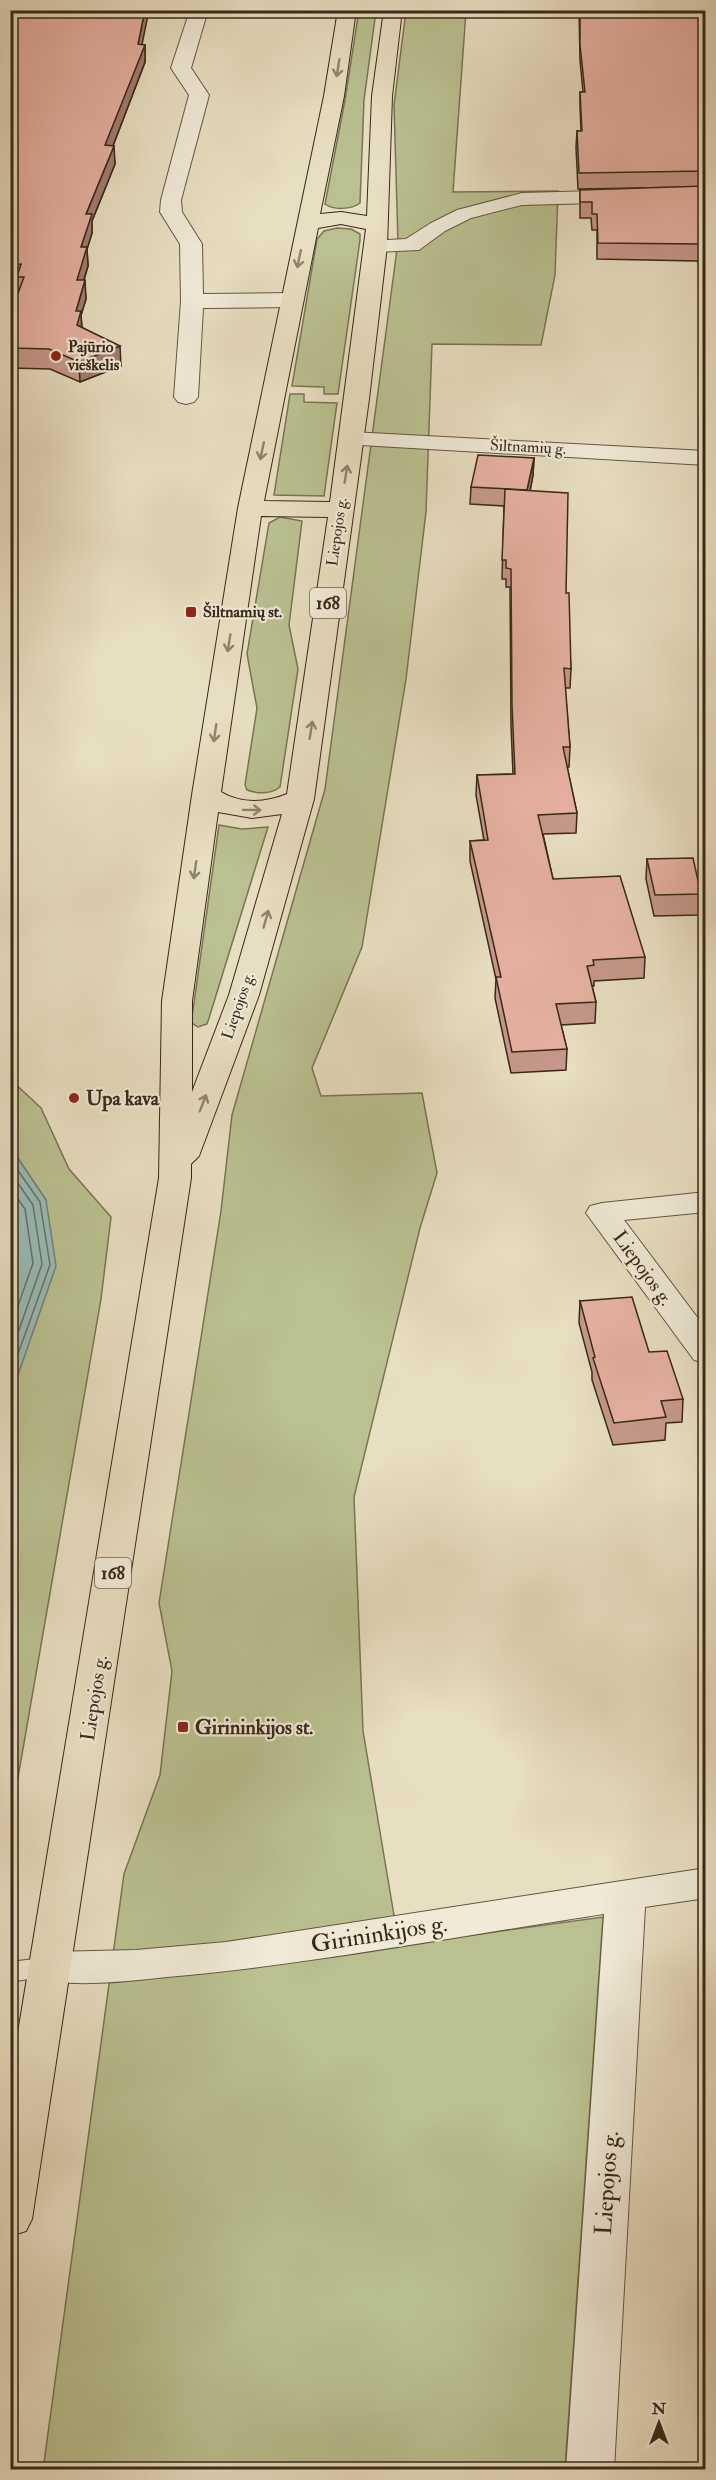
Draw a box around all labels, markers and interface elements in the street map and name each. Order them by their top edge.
one-way arrow [332,58,343,78]
one-way arrow [293,249,304,269]
place label: Pajūrio vieškelis [67,337,120,375]
marker: Pajūrio vieškelis [49,349,63,363]
street label: Šiltnamių g. [489,434,567,459]
one-way arrow [256,440,267,460]
one-way arrow [340,465,351,484]
street label: Liepojos g. [322,496,353,568]
road number: 168 [310,588,346,618]
place label: Šiltnamių st. [203,601,282,622]
marker: Šiltnamių st. [184,605,198,619]
one-way arrow [223,632,234,652]
one-way arrow [306,720,317,740]
one-way arrow [209,723,220,743]
one-way arrow [242,804,262,816]
one-way arrow [189,859,200,879]
one-way arrow [260,910,272,929]
street label: Liepojos g. [217,970,260,1042]
place label: Upa kava [86,1086,160,1112]
marker: Upa kava [67,1091,81,1105]
one-way arrow [198,1095,209,1113]
street label: Liepojos g. [607,1226,679,1311]
road number: 168 [95,1558,131,1588]
street label: Liepojos g. [75,1653,114,1743]
place label: Girininkijos st. [195,1715,313,1740]
marker: Girininkijos st. [176,1720,190,1734]
street label: Girininkijos g. [309,1908,449,1960]
street label: Liepojos g. [588,2130,626,2236]
north arrow [629,2393,689,2453]
text: N [651,2399,667,2419]

